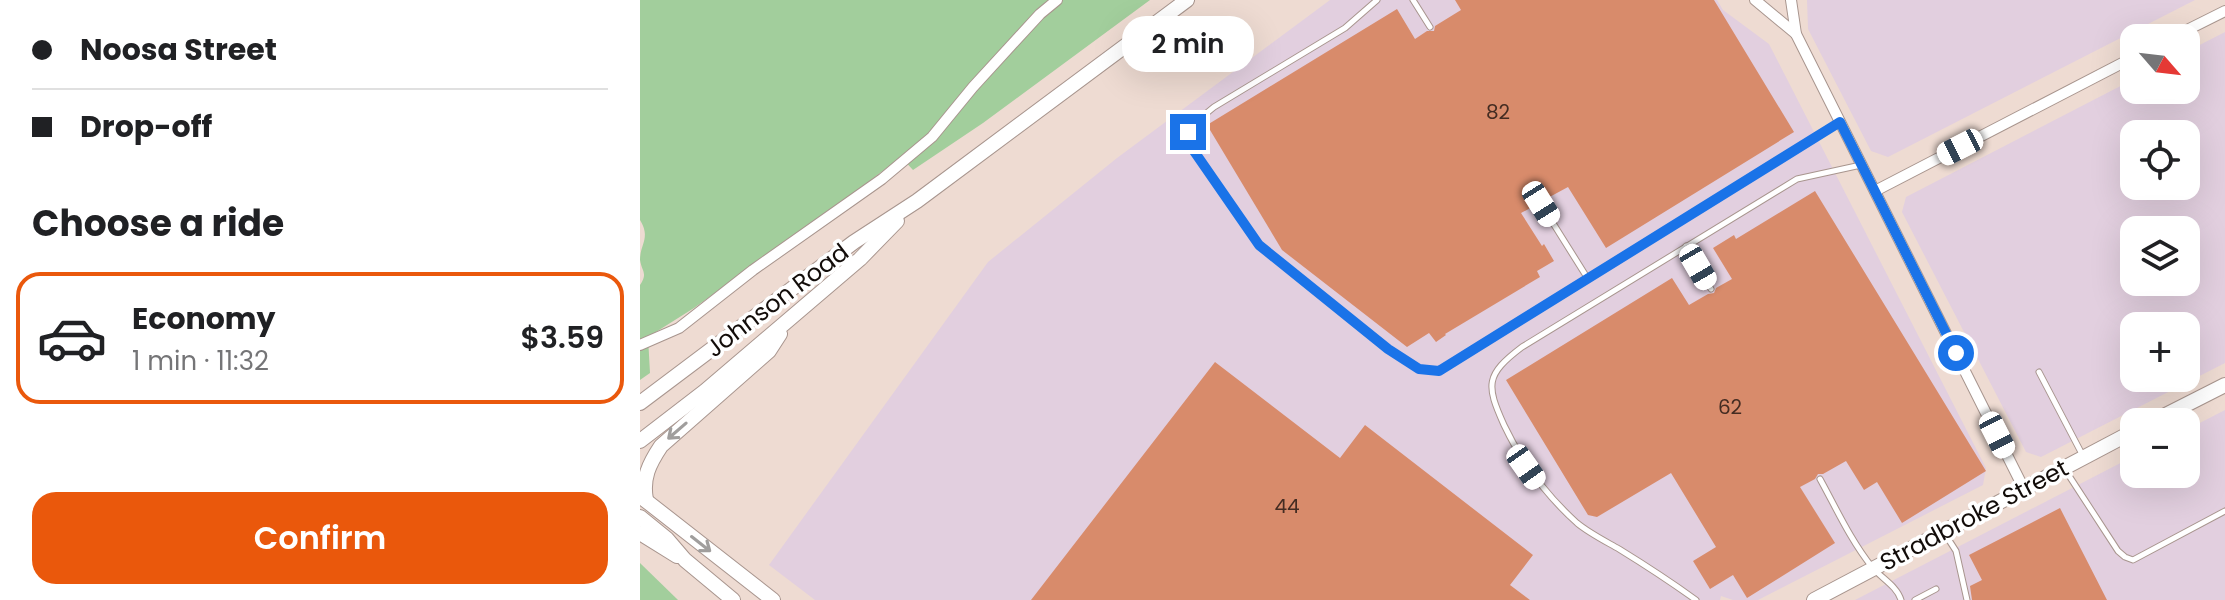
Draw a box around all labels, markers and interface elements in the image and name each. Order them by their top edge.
callout: 2 min [1122,16,1254,72]
north arrow [2120,24,2200,104]
map controls [2120,24,2200,488]
text: 2 min [1152,26,1224,62]
text: Noosa Street [80,28,277,71]
house number: 82 [1486,98,1510,126]
text: Drop-off [80,105,212,148]
route end [1170,114,1206,150]
button: locate [2120,120,2200,200]
car [1933,125,1987,169]
car [1518,177,1564,231]
text: Choose a ride [32,198,284,249]
button: layers [2120,216,2200,296]
street label: Johnson Road [699,235,855,365]
car [1676,240,1720,294]
text: Economy [132,297,276,340]
icon: car [36,302,108,374]
button: + [2120,312,2200,392]
text: $3.59 [521,316,604,359]
route start [1938,335,1974,371]
text: 1 min · 11:32 [132,343,269,379]
house number: 62 [1718,393,1742,421]
car [1975,408,2019,462]
button: − [2120,408,2200,488]
one-way arrow [668,422,688,440]
car [1502,440,1550,494]
street label: Stradbroke Street [1874,451,2074,579]
button: Confirm [32,492,608,584]
house number: 44 [1274,492,1300,520]
one-way arrow [690,535,711,553]

